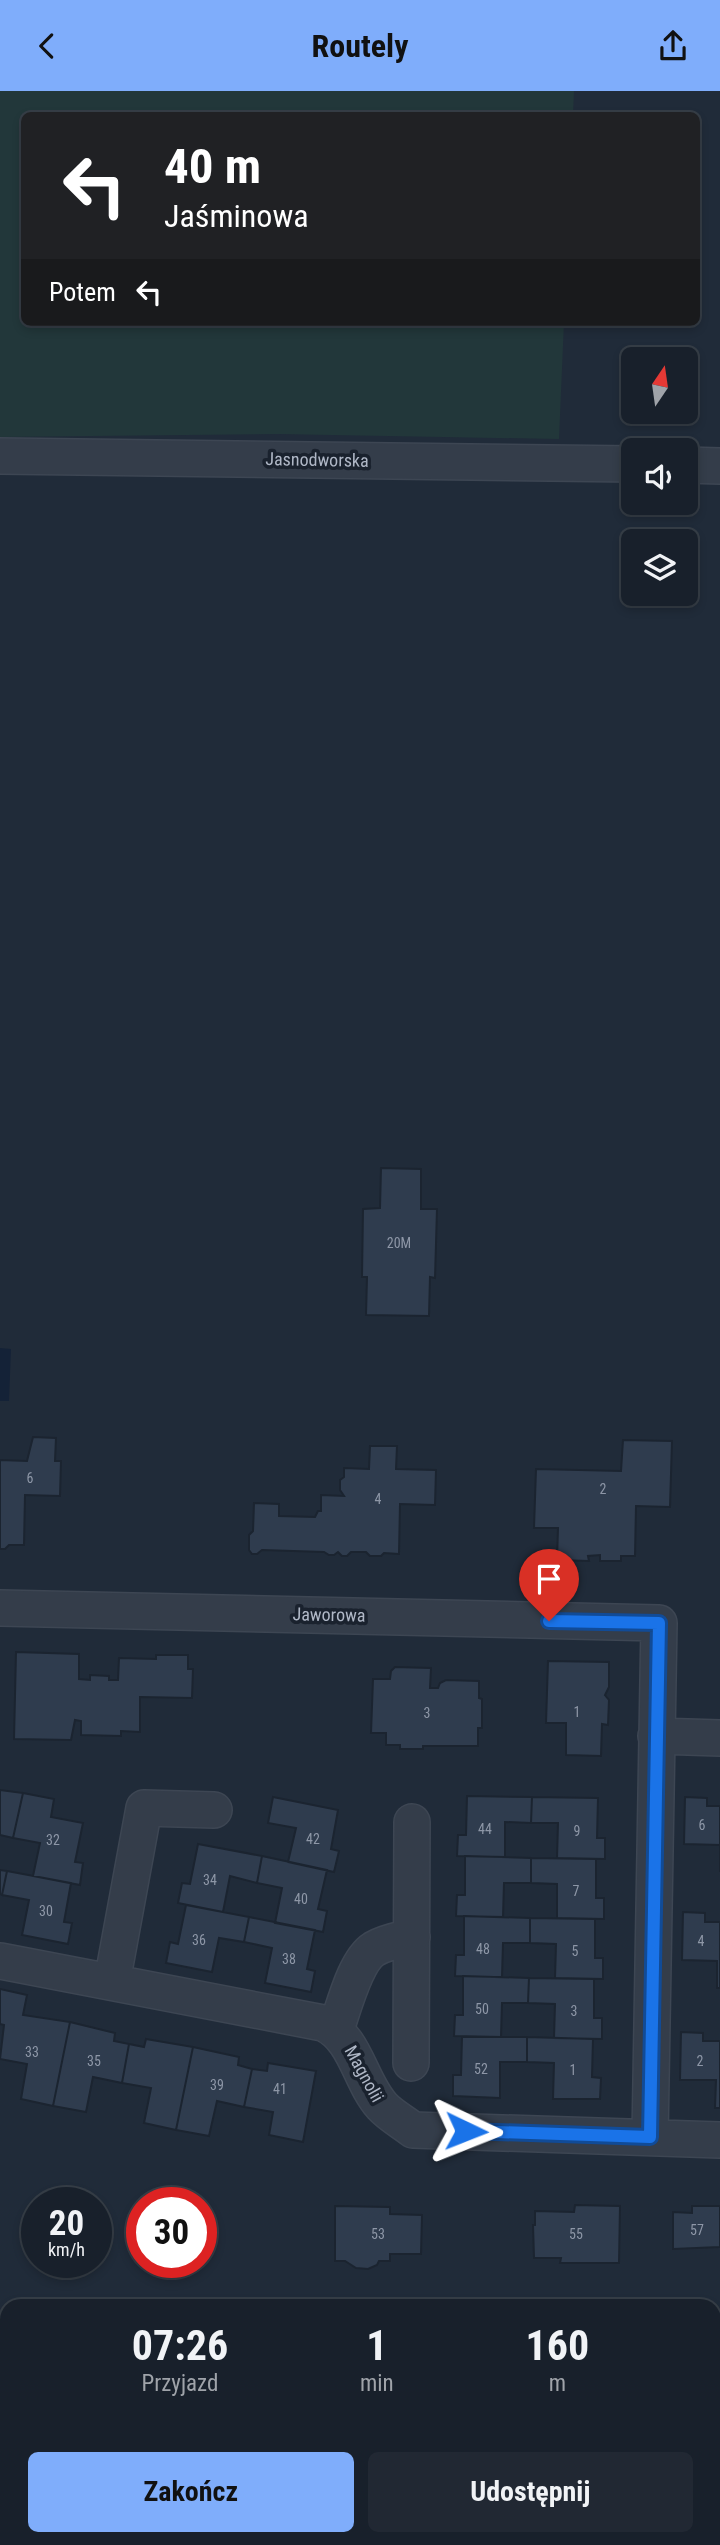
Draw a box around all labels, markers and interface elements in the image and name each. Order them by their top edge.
icon: back [28,27,66,65]
text: Routely [312,27,408,65]
icon: share [654,27,692,65]
text: 40 m [164,138,261,195]
icon: left [49,140,140,231]
text: Jaśminowa [164,197,309,235]
icon: left [130,273,168,311]
text: Potem [49,277,116,307]
north arrow [621,347,698,423]
map controls [621,347,698,606]
button: sound [621,438,698,515]
street label: Jasnodworska [265,448,369,471]
button: layers [621,529,698,606]
house number: 20M [387,1235,411,1251]
house number: 6 [27,1470,34,1486]
house number: 2 [600,1481,607,1497]
house number: 4 [375,1491,382,1507]
pin [519,1549,579,1621]
icon: arrive [530,1560,568,1598]
street label: Jaworowa [292,1603,366,1626]
house number: 1 [574,1704,580,1720]
house number: 3 [424,1705,430,1721]
house number: 6 [699,1817,706,1833]
house number: 44 [478,1821,492,1837]
house number: 9 [574,1823,580,1839]
house number: 42 [306,1831,320,1847]
house number: 32 [46,1832,60,1848]
house number: 34 [203,1872,217,1888]
house number: 7 [573,1883,580,1899]
house number: 40 [294,1891,308,1907]
house number: 30 [39,1903,53,1919]
house number: 36 [192,1932,206,1948]
house number: 4 [698,1933,705,1949]
house number: 48 [476,1941,490,1957]
house number: 5 [572,1943,579,1959]
house number: 38 [282,1951,296,1967]
house number: 50 [475,2001,489,2017]
house number: 3 [571,2003,577,2019]
street label: Magnolii [340,2042,388,2106]
house number: 33 [25,2044,39,2060]
house number: 35 [87,2053,101,2069]
house number: 2 [697,2053,704,2069]
house number: 52 [474,2061,488,2077]
house number: 1 [570,2062,576,2078]
house number: 39 [210,2077,224,2093]
house number: 41 [273,2081,287,2097]
position arrow [429,2094,503,2168]
speed limit sign: 30 [126,2187,217,2278]
text: 20 [49,2203,84,2244]
house number: 57 [690,2222,704,2238]
house number: 53 [371,2226,385,2242]
house number: 55 [569,2226,583,2242]
text: km/h [48,2239,85,2260]
text: 07:26 [132,2321,228,2370]
text: 1 [366,2321,387,2370]
text: 160 [525,2321,589,2370]
text: Przyjazd [142,2370,218,2397]
text: min [360,2370,394,2397]
text: m [549,2370,566,2397]
button: Zakończ [28,2452,354,2532]
button: Udostępnij [368,2452,693,2532]

